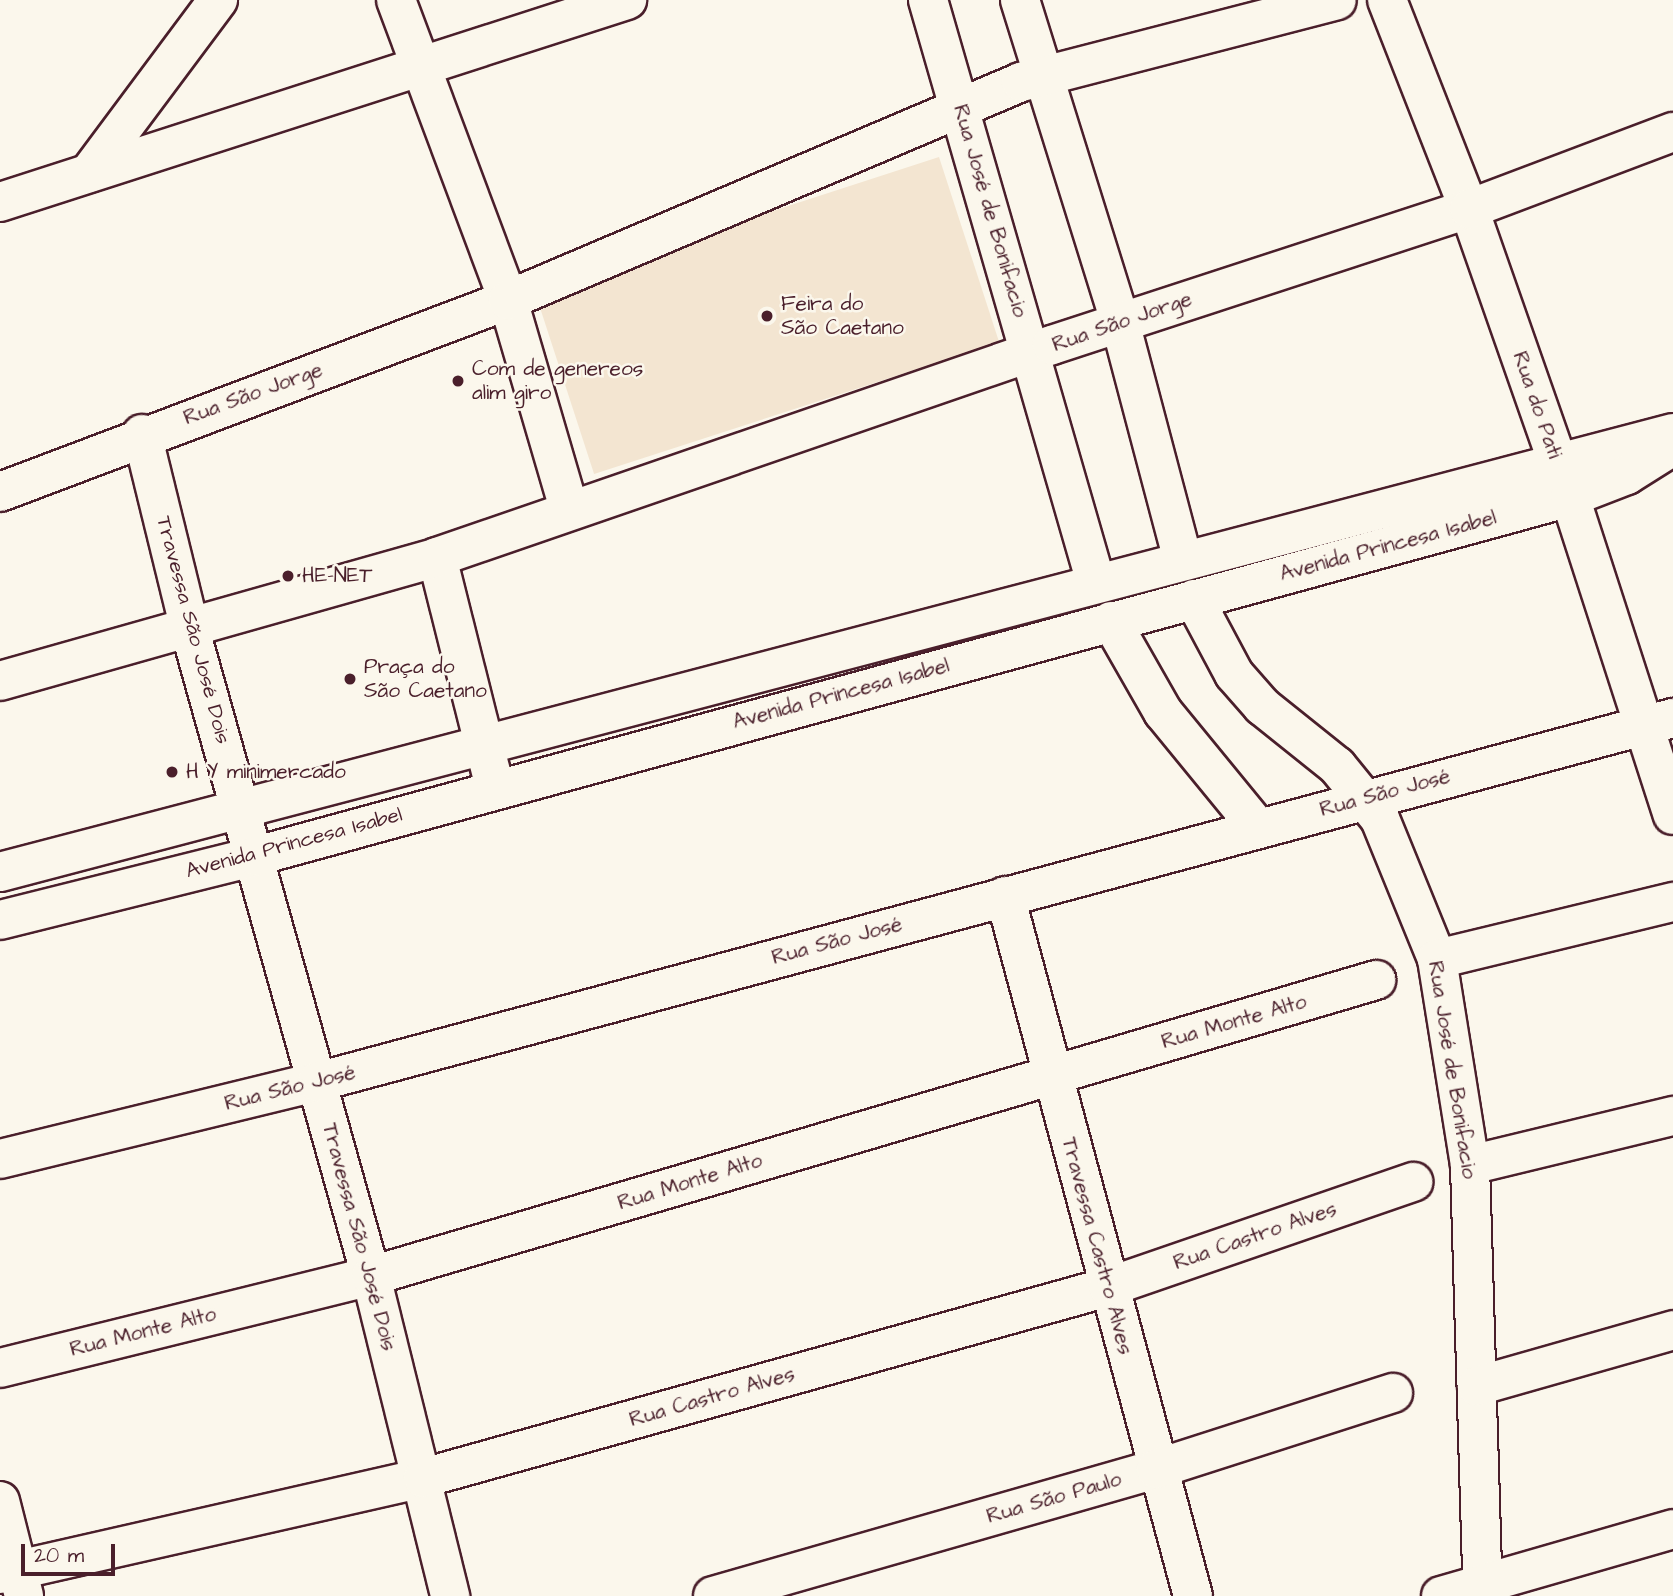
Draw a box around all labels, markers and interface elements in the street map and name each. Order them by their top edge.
street label: Rua José de Bonifacio [948,102,1032,320]
street label: Rua São Jorge [1049,286,1195,358]
place label: Feira do São Caetano [781,291,904,341]
marker: Feira do São Caetano [759,308,775,324]
street label: Rua do Pati [1507,348,1567,462]
place label: Com de genereos alim giro [472,356,643,406]
street label: Rua São Jorge [180,357,326,431]
marker: Com de genereos alim giro [450,373,466,389]
street label: Avenida Princesa Isabel [1277,505,1499,587]
street label: Travessa São José Dois [150,513,236,747]
place label: HE-NET [302,563,372,589]
marker: HE-NET [280,568,296,584]
street label: Avenida Princesa Isabel [730,653,952,735]
place label: Praça do São Caetano [364,654,487,704]
marker: Praça do São Caetano [342,671,358,687]
place label: H Y minimercado [186,759,346,785]
street label: Rua São José [1317,763,1453,823]
marker: H Y minimercado [164,764,180,780]
street label: Avenida Princesa Isabel [183,802,405,884]
street label: Rua São José [769,911,905,971]
street label: Rua José de Bonifacio [1422,959,1482,1181]
street label: Rua Monte Alto [1159,989,1309,1055]
street label: Rua São José [222,1060,358,1116]
street label: Travessa São José Dois [316,1120,402,1354]
street label: Travessa Castro Alves [1056,1135,1138,1357]
street label: Rua Monte Alto [615,1148,765,1216]
street label: Rua Castro Alves [1170,1196,1340,1276]
street label: Rua Monte Alto [67,1302,219,1362]
street label: Rua Castro Alves [626,1361,798,1433]
street label: Rua São Paulo [984,1467,1124,1529]
scale bar [24,1530,119,1574]
text: 20 m [34,1541,84,1570]

